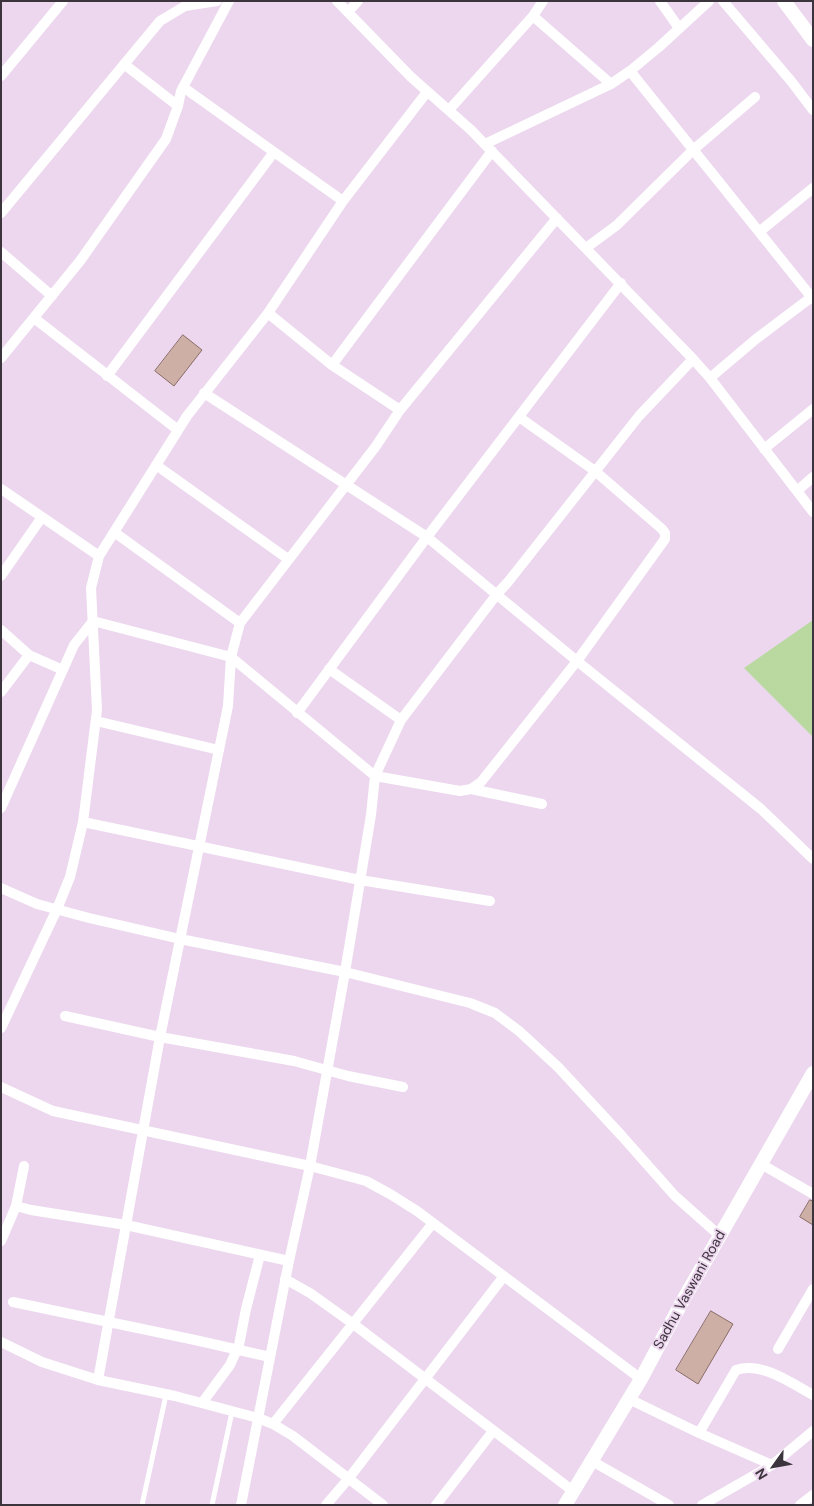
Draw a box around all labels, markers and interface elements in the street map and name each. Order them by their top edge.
street label: Sadhu Vaswani Road [650,1228,730,1352]
north arrow [749,1441,799,1491]
text: N [751,1465,772,1483]

